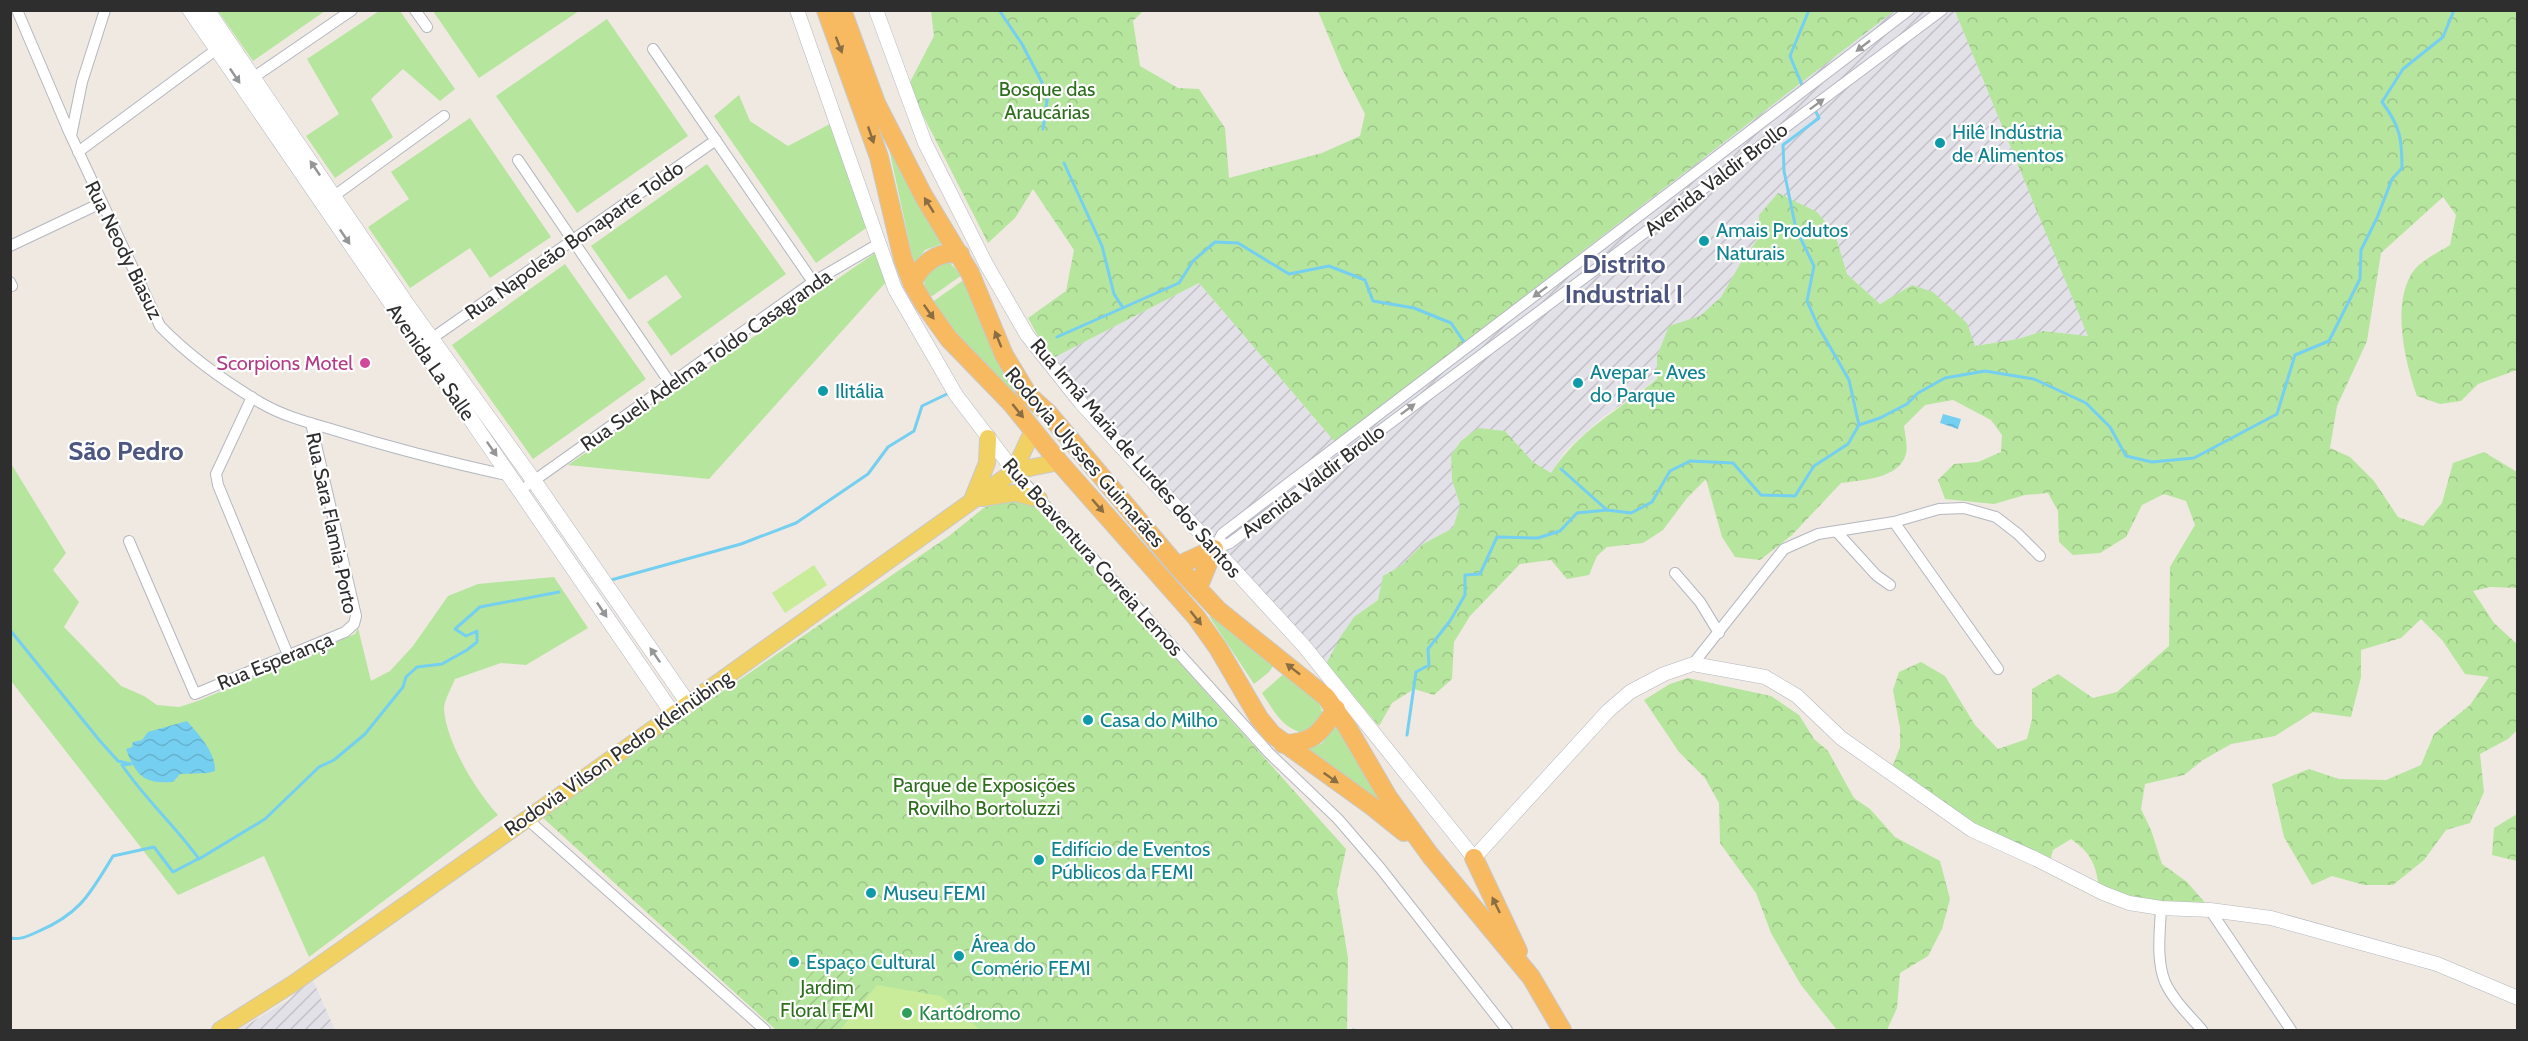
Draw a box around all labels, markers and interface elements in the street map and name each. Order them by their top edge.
one-way arrow [834,36,844,54]
one-way arrow [1855,40,1870,52]
one-way arrow [229,68,240,84]
park label: Bosque das Araucárias [999,77,1095,124]
one-way arrow [1808,98,1824,110]
street label: Avenida Valdir Brollo [1640,117,1792,241]
place label: Hilê Indústria de Alimentos [1952,120,2064,167]
one-way arrow [867,126,877,144]
marker: Hilê Indústria de Alimentos [1933,136,1947,150]
street label: Rua Napoleão Bonaparte Toldo [460,155,688,325]
one-way arrow [310,160,321,176]
street label: Rua Neody Biasuz [80,177,168,323]
one-way arrow [924,196,935,213]
place label: Amais Produtos Naturais [1716,218,1848,265]
one-way arrow [339,229,351,245]
marker: Amais Produtos Naturais [1697,234,1711,248]
district label: Distrito Industrial I [1565,248,1683,310]
street label: Rua Sueli Adelma Toldo Casagranda [576,264,836,456]
one-way arrow [1533,285,1548,297]
street label: Avenida La Salle [382,299,480,425]
one-way arrow [923,303,935,319]
one-way arrow [993,329,1003,347]
street label: Rua Irmã Maria de Lurdes dos Santos [1026,333,1246,583]
place label: Scorpions Motel [216,351,353,375]
marker: Scorpions Motel [358,356,372,370]
place label: Avepar - Aves do Parque [1590,360,1706,407]
street label: Rodovia Ulysses Guimarães [1000,362,1170,552]
marker: Avepar - Aves do Parque [1571,376,1585,390]
place label: Ilitália [835,379,884,403]
marker: Ilitália [816,384,830,398]
one-way arrow [1011,404,1024,419]
one-way arrow [1401,404,1416,416]
street label: Avenida Valdir Brollo [1237,419,1389,543]
street label: Rua Sara Flamia Porto [301,430,363,616]
district label: São Pedro [68,435,184,467]
one-way arrow [486,441,497,457]
street label: Rua Boaventura Correia Lemos [998,453,1188,661]
one-way arrow [1091,498,1104,513]
one-way arrow [596,602,607,618]
one-way arrow [1189,610,1202,626]
street label: Rua Esperança [214,627,337,695]
one-way arrow [649,647,660,664]
one-way arrow [1285,663,1301,676]
street label: Rodovia Vilson Pedro Kleinübing [500,664,737,841]
place label: Casa do Milho [1100,708,1218,732]
marker: Casa do Milho [1081,713,1095,727]
one-way arrow [1323,772,1339,783]
park label: Parque de Exposições Rovilho Bortoluzzi [893,773,1075,820]
place label: Edifício de Eventos Públicos da FEMI [1051,837,1210,884]
marker: Edifício de Eventos Públicos da FEMI [1032,853,1046,867]
place label: Museu FEMI [883,881,986,905]
marker: Museu FEMI [864,886,878,900]
one-way arrow [1492,896,1502,914]
place label: Área do Comério FEMI [971,933,1091,980]
marker: Área do Comério FEMI [952,949,966,963]
place label: Espaço Cultural [806,950,936,974]
marker: Espaço Cultural [787,955,801,969]
park label: Jardim Floral FEMI [780,975,874,1022]
place label: Kartódromo [919,1001,1021,1025]
marker: Kartódromo [900,1006,914,1020]

